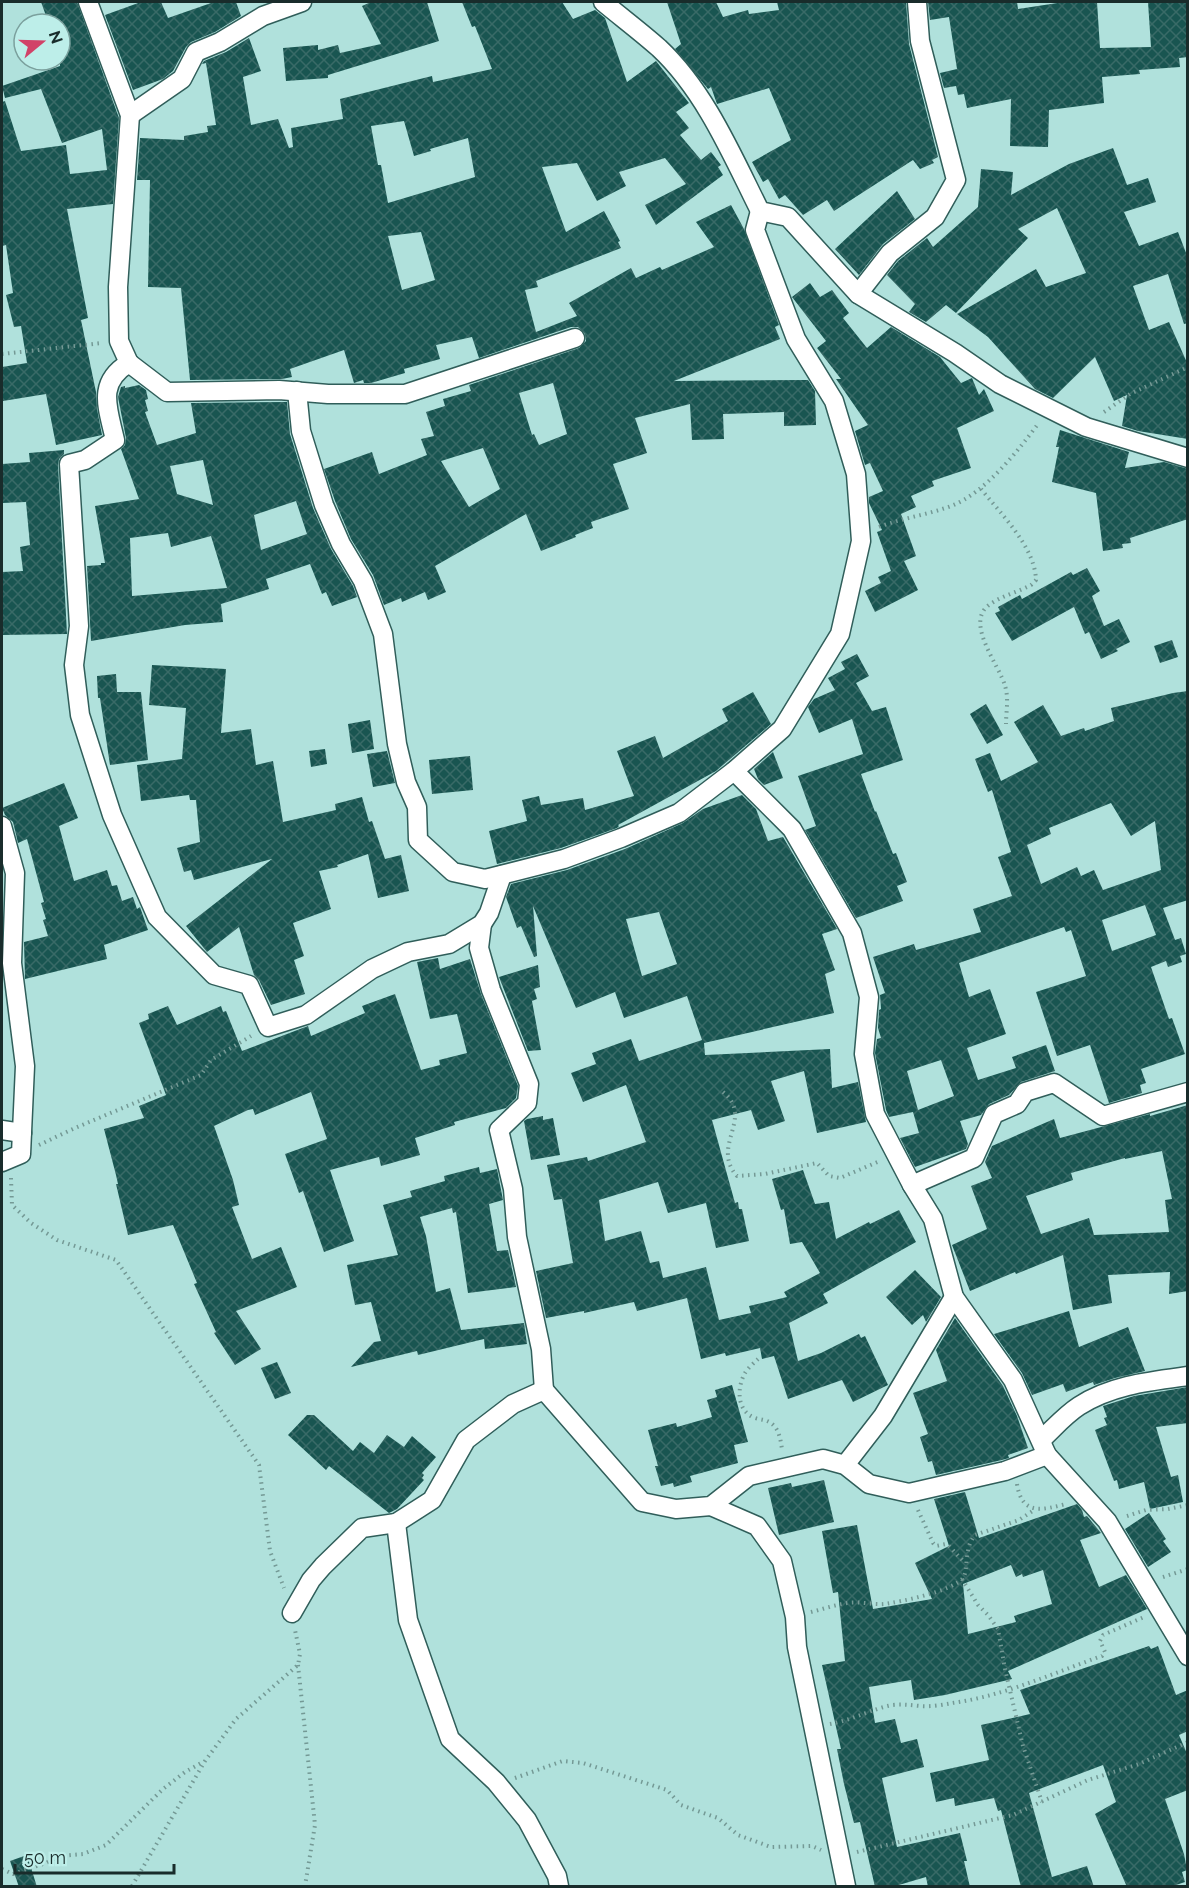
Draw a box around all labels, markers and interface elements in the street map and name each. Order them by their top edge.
north arrow [12,12,72,72]
text: N [45,28,67,46]
scale bar [15,1837,174,1875]
text: 50 m [24,1847,66,1868]

